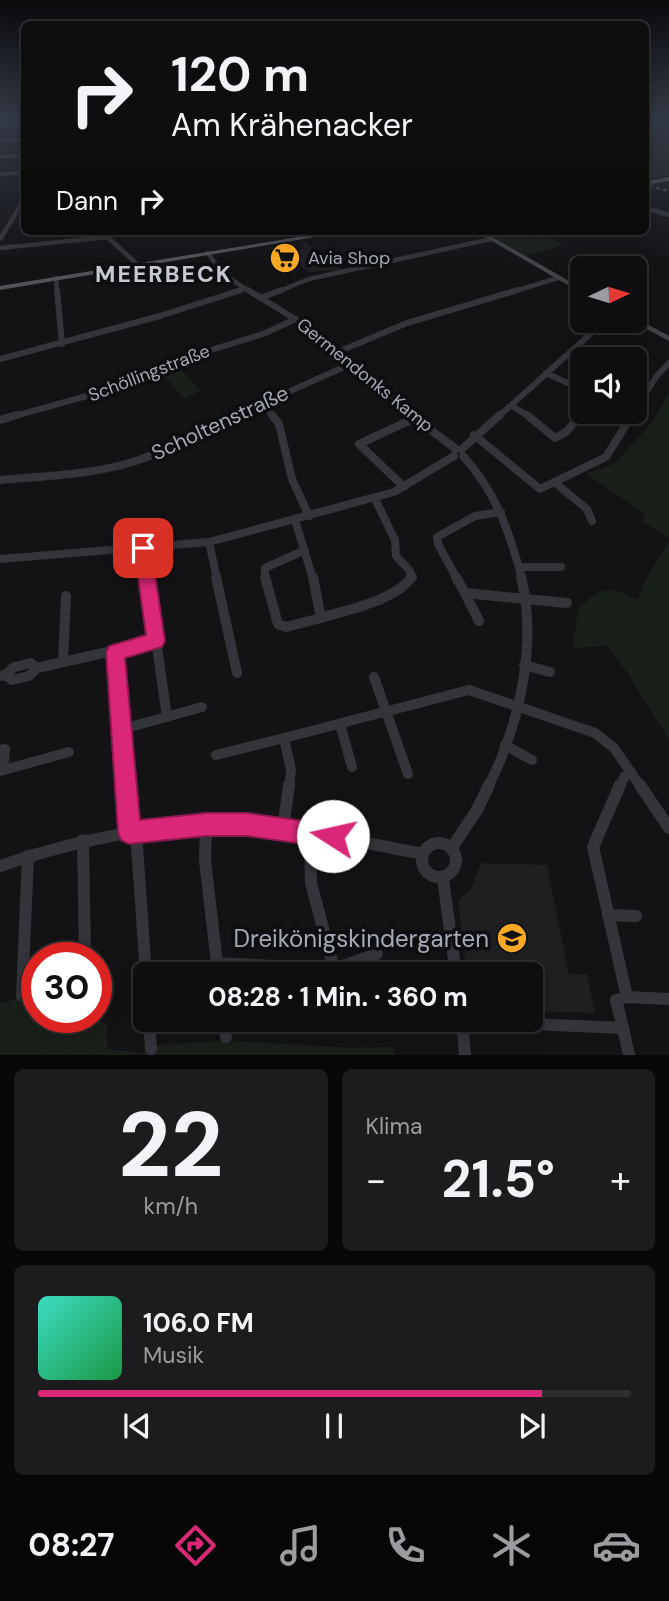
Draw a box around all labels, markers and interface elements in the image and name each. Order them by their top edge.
text: 120 m [171,42,309,106]
icon: right [56,49,147,140]
text: Am Krähenacker [171,104,413,146]
icon: right [132,182,170,220]
text: Dann [56,184,118,218]
supermarket icon: Avia Shop [268,241,302,275]
place label: Avia Shop [308,246,390,270]
north arrow [570,256,648,332]
map controls [570,256,647,424]
district label: MEERBECK [95,259,233,289]
street label: Germendonks Kamp [292,312,438,438]
street label: Schöllingstraße [85,339,213,407]
button: sound [570,347,647,424]
street label: Scholtenstraße [147,379,293,467]
pin [113,518,173,578]
icon: arrive [124,529,162,567]
position arrow [296,799,370,873]
school or university icon: Dreikönigskindergarten [495,921,529,955]
place label: Dreikönigskindergarten [234,923,489,954]
speed limit sign: 30 [21,942,112,1033]
text: 08:28 · 1 Min. · 360 m [208,980,468,1014]
text: 22 [118,1086,223,1204]
text: Klima [366,1111,423,1141]
text: 21.5° [442,1145,555,1213]
text: − [366,1155,386,1205]
text: + [610,1155,631,1205]
text: km/h [144,1191,198,1221]
text: 106.0 FM [143,1306,254,1340]
text: Musik [143,1340,204,1370]
icon: previous [118,1407,156,1445]
icon: pause [315,1407,353,1445]
icon: next [513,1407,551,1445]
icon: directions [171,1521,220,1570]
icon: music [276,1521,325,1570]
icon: phone [381,1521,430,1570]
icon: climate [487,1521,536,1570]
icon: car [592,1521,641,1570]
text: 08:27 [28,1524,114,1566]

